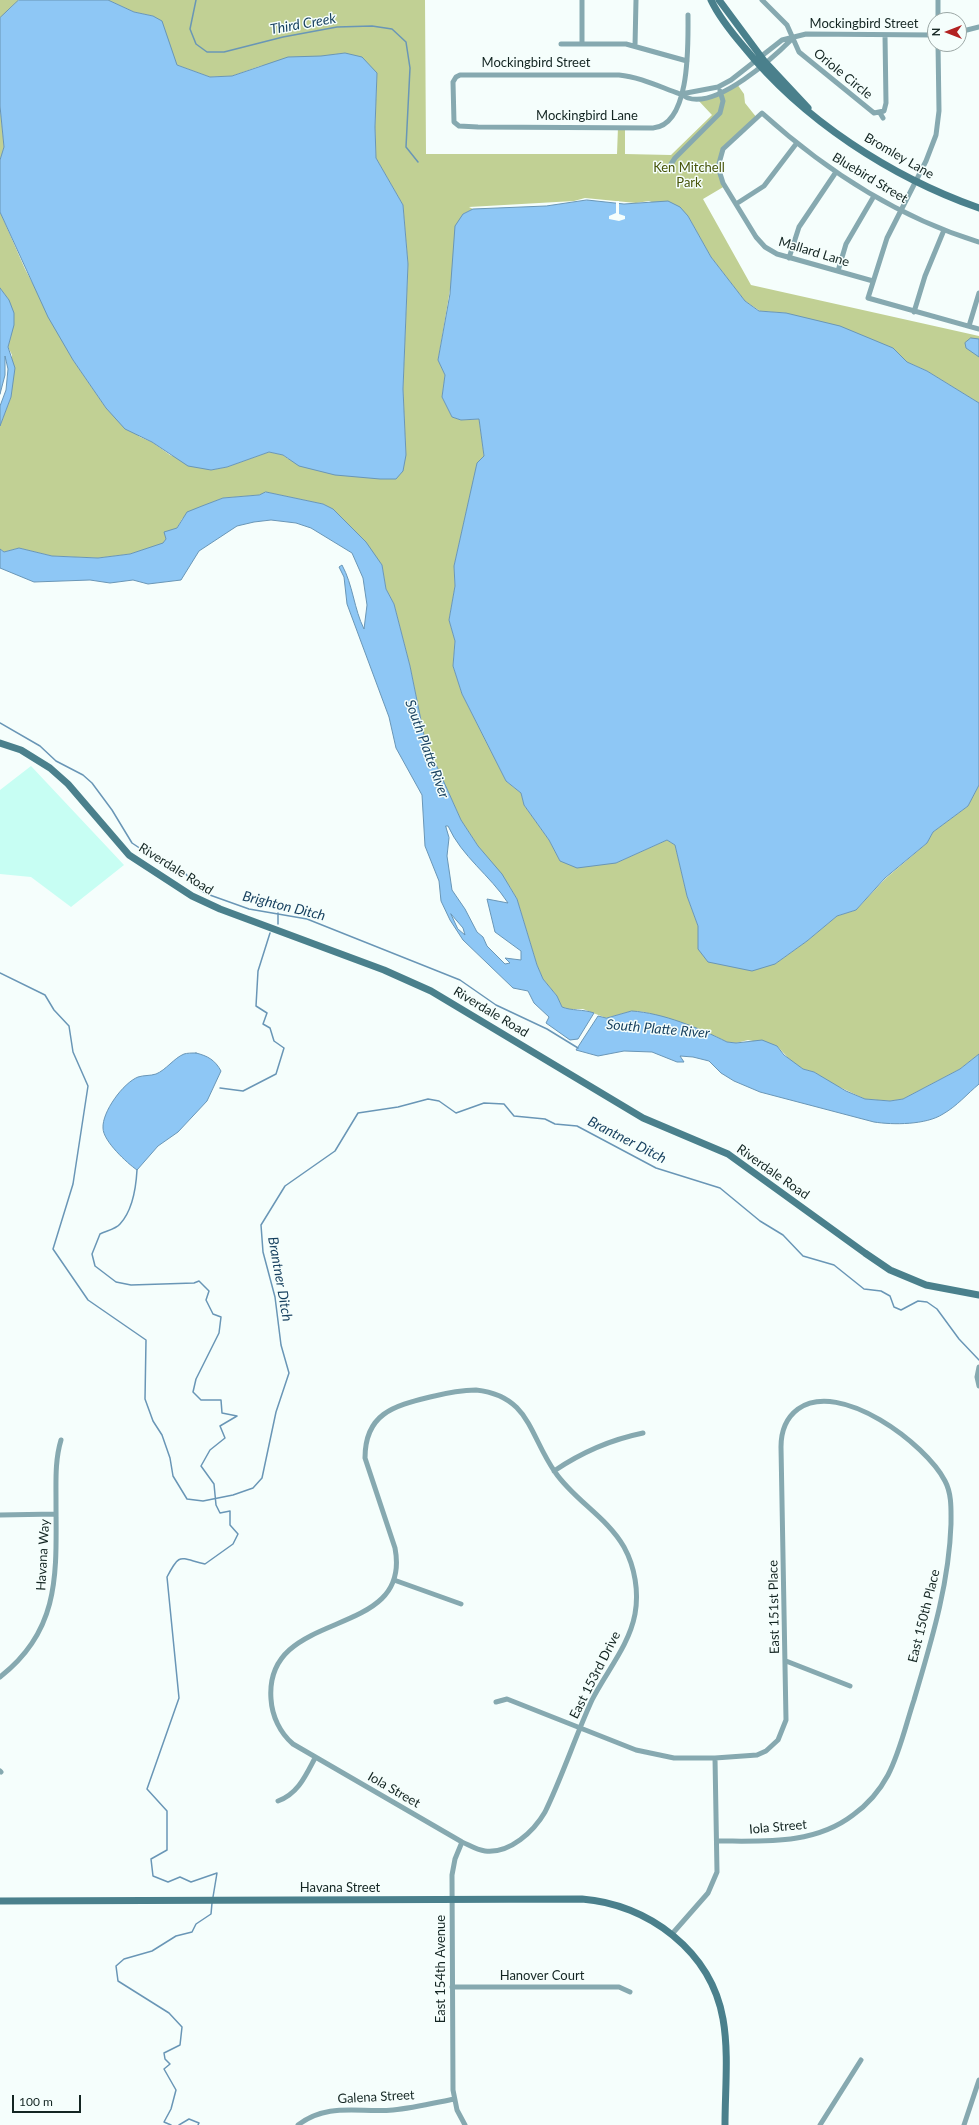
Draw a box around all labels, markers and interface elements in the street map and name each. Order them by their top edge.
water label: Third Creek [269,10,337,38]
north arrow [927,12,967,52]
street label: Mockingbird Street [810,16,918,32]
text: N [929,28,942,36]
street label: Oriole Circle [810,46,876,102]
street label: Mockingbird Street [482,55,590,71]
street label: Mockingbird Lane [536,108,638,124]
street label: Bromley Lane [861,130,937,182]
street label: Bluebird Street [829,149,911,207]
park label: Ken Mitchell Park [653,160,725,191]
street label: Mallard Lane [777,234,851,270]
water label: South Platte River [401,697,453,801]
street label: Riverdale Road [136,840,216,898]
water label: Brighton Ditch [241,888,327,924]
street label: Riverdale Road [451,983,531,1041]
water label: South Platte River [606,1016,710,1042]
water label: Brantner Ditch [585,1113,669,1167]
street label: Riverdale Road [734,1141,812,1203]
water label: Brantner Ditch [264,1235,296,1323]
street label: Havana Way [33,1519,53,1591]
street label: East 151st Place [765,1560,783,1654]
street label: East 150th Place [905,1568,943,1664]
street label: East 153rd Drive [566,1629,624,1721]
street label: Iola Street [365,1769,423,1811]
street label: Iola Street [748,1817,808,1837]
street label: Havana Street [300,1880,380,1896]
street label: East 154th Avenue [433,1915,449,2023]
street label: Hanover Court [500,1968,584,1984]
scale bar [14,2087,83,2113]
street label: Galena Street [337,2087,415,2107]
text: 100 m [19,2094,53,2109]

